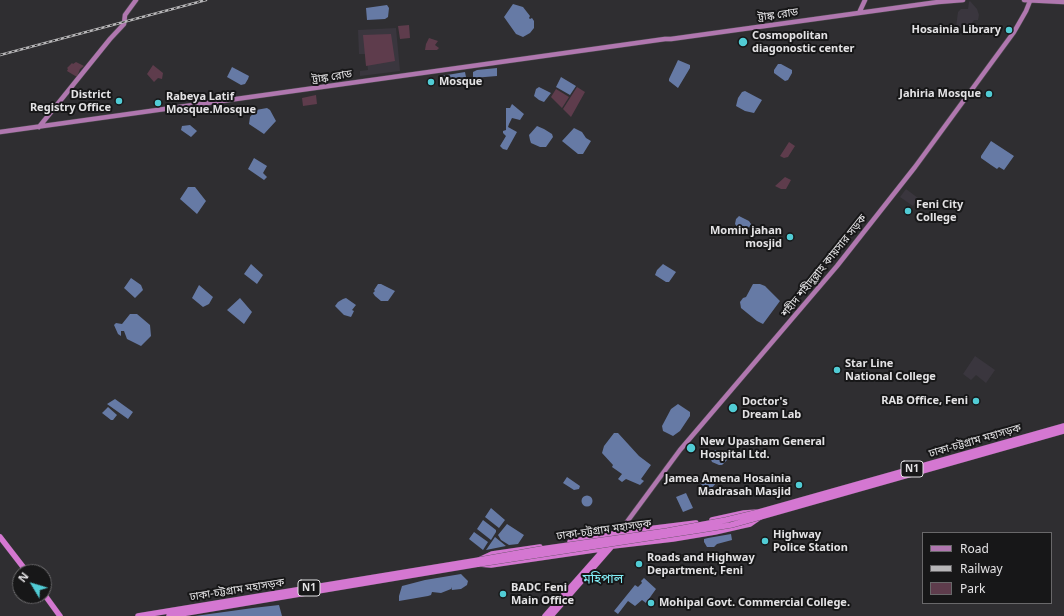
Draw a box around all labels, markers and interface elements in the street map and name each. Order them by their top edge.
street label: ট্রাঙ্ক রোড [757,6,799,24]
place label: Hosainia Library [912,23,1001,37]
marker: Hosainia Library [1004,25,1014,35]
place label: Cosmopolitan diagonostic center [752,29,854,55]
marker: Cosmopolitan diagonostic center [737,36,749,48]
street label: ট্রাঙ্ক রোড [311,67,353,87]
place label: Mosque [439,75,482,89]
marker: Mosque [426,77,436,87]
place label: Jahiria Mosque [899,87,981,101]
place label: District Registry Office [30,88,111,114]
marker: Jahiria Mosque [984,89,994,99]
place label: Rabeya Latif Mosque.Mosque [166,90,256,116]
marker: District Registry Office [114,96,124,106]
marker: Rabeya Latif Mosque.Mosque [153,98,163,108]
place label: Feni City College [916,198,963,224]
marker: Feni City College [903,206,913,216]
street label: শহীদ শহীদুল্লাহ কায়সার সড়ক [779,212,869,320]
place label: Momin jahan mosjid [710,224,782,250]
marker: Momin jahan mosjid [785,232,795,242]
place label: Star Line National College [845,357,936,383]
marker: Star Line National College [832,365,842,375]
place label: RAB Office, Feni [881,394,968,408]
place label: Doctor's Dream Lab [742,395,801,421]
marker: RAB Office, Feni [971,396,981,406]
marker: Doctor's Dream Lab [727,402,739,414]
street label: ঢাকা-চট্টগ্রাম মহাসড়ক [927,421,1023,461]
place label: New Upasham General Hospital Ltd. [700,435,825,461]
marker: New Upasham General Hospital Ltd. [685,442,697,454]
road number: N1 [901,461,923,477]
place label: Jamea Amena Hosainia Madrasah Masjid [665,472,791,498]
marker: Jamea Amena Hosainia Madrasah Masjid [794,480,804,490]
street label: ঢাকা-চট্টগ্রাম মহাসড়ক [556,517,652,543]
place label: Highway Police Station [773,528,848,554]
legend [922,532,1052,604]
marker: Highway Police Station [760,536,770,546]
text: Road [960,540,989,557]
place label: Roads and Highway Department, Feni [647,551,755,577]
marker: Roads and Highway Department, Feni [634,559,644,569]
text: Railway [960,560,1003,577]
north arrow [12,564,52,604]
text: N [14,569,32,585]
district label: মহিপাল [583,571,623,587]
street label: ঢাকা-চট্টগ্রাম মহাসড়ক [189,576,285,604]
road number: N1 [298,580,320,596]
text: Park [960,580,985,597]
place label: BADC Feni Main Office [511,581,574,607]
marker: BADC Feni Main Office [498,589,508,599]
place label: Mohipal Govt. Commercial College. [659,596,850,610]
marker: Mohipal Govt. Commercial College. [646,598,656,608]

